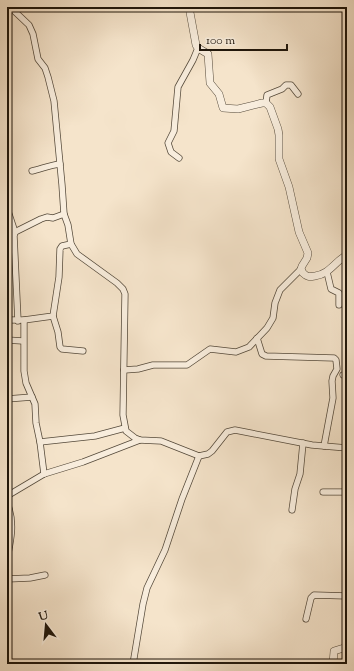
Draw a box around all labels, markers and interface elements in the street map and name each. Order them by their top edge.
scale bar [200,26,287,52]
text: 100 m [206,32,235,50]
north arrow [26,605,66,645]
text: U [36,607,50,626]

